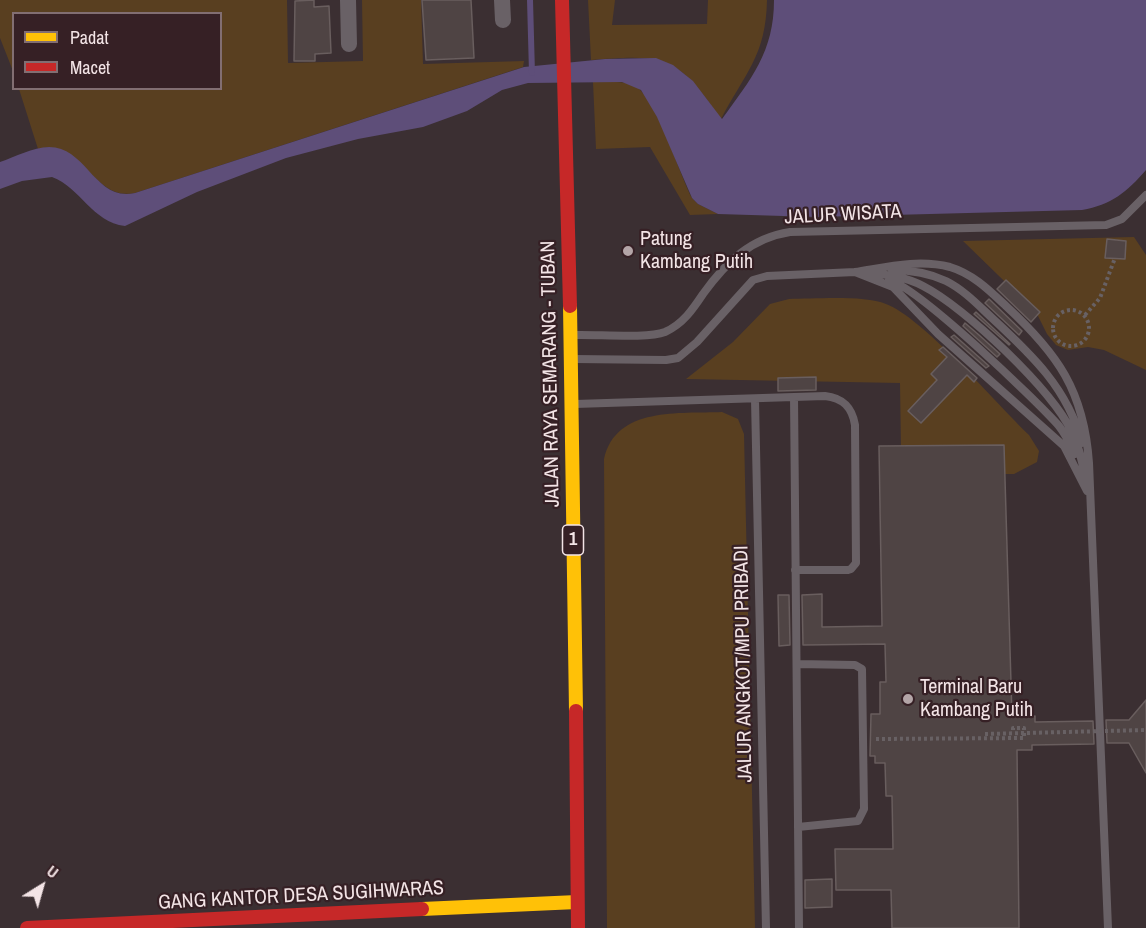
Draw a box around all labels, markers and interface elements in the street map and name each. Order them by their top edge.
legend [12,12,222,90]
text: Padat [70,25,109,50]
text: Macet [70,55,110,80]
street label: JALUR WISATA [784,200,902,230]
place label: Patung Kambang Putih [640,228,753,275]
street label: JALAN RAYA SEMARANG - TUBAN [537,241,565,507]
marker: Patung Kambang Putih [621,244,635,258]
road number: 1 [562,525,584,555]
street label: JALUR ANGKOT/MPU PRIBADI [730,545,758,783]
place label: Terminal Baru Kambang Putih [920,676,1033,723]
marker: Terminal Baru Kambang Putih [901,692,915,706]
north arrow [12,856,72,916]
text: U [42,860,63,883]
street label: GANG KANTOR DESA SUGIHWARAS [157,877,445,915]

